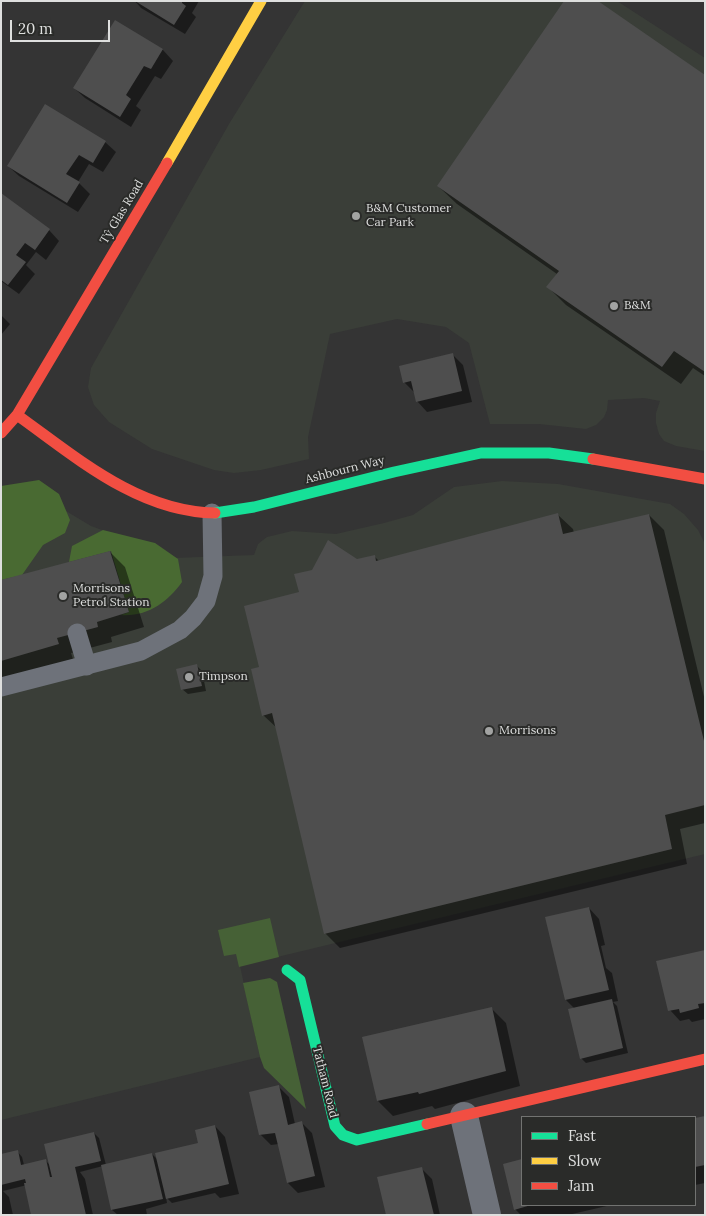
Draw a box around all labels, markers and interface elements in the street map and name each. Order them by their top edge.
scale bar [12,10,112,42]
text: 20 m [18,19,53,38]
street label: Tŷ Glas Road [97,177,147,247]
place label: B&M Customer Car Park [366,202,451,230]
marker: B&M Customer Car Park [350,210,362,222]
place label: B&M [624,299,651,313]
marker: B&M [608,300,620,312]
street label: Ashbourn Way [304,453,386,487]
place label: Morrisons Petrol Station [73,582,150,610]
marker: Morrisons Petrol Station [57,590,69,602]
place label: Timpson [199,670,248,684]
marker: Timpson [183,671,195,683]
place label: Morrisons [499,724,556,738]
marker: Morrisons [483,725,495,737]
street label: Tatham Road [309,1045,341,1119]
legend [521,1116,696,1206]
text: Fast [568,1126,596,1145]
text: Slow [568,1151,601,1170]
text: Jam [568,1176,595,1195]

